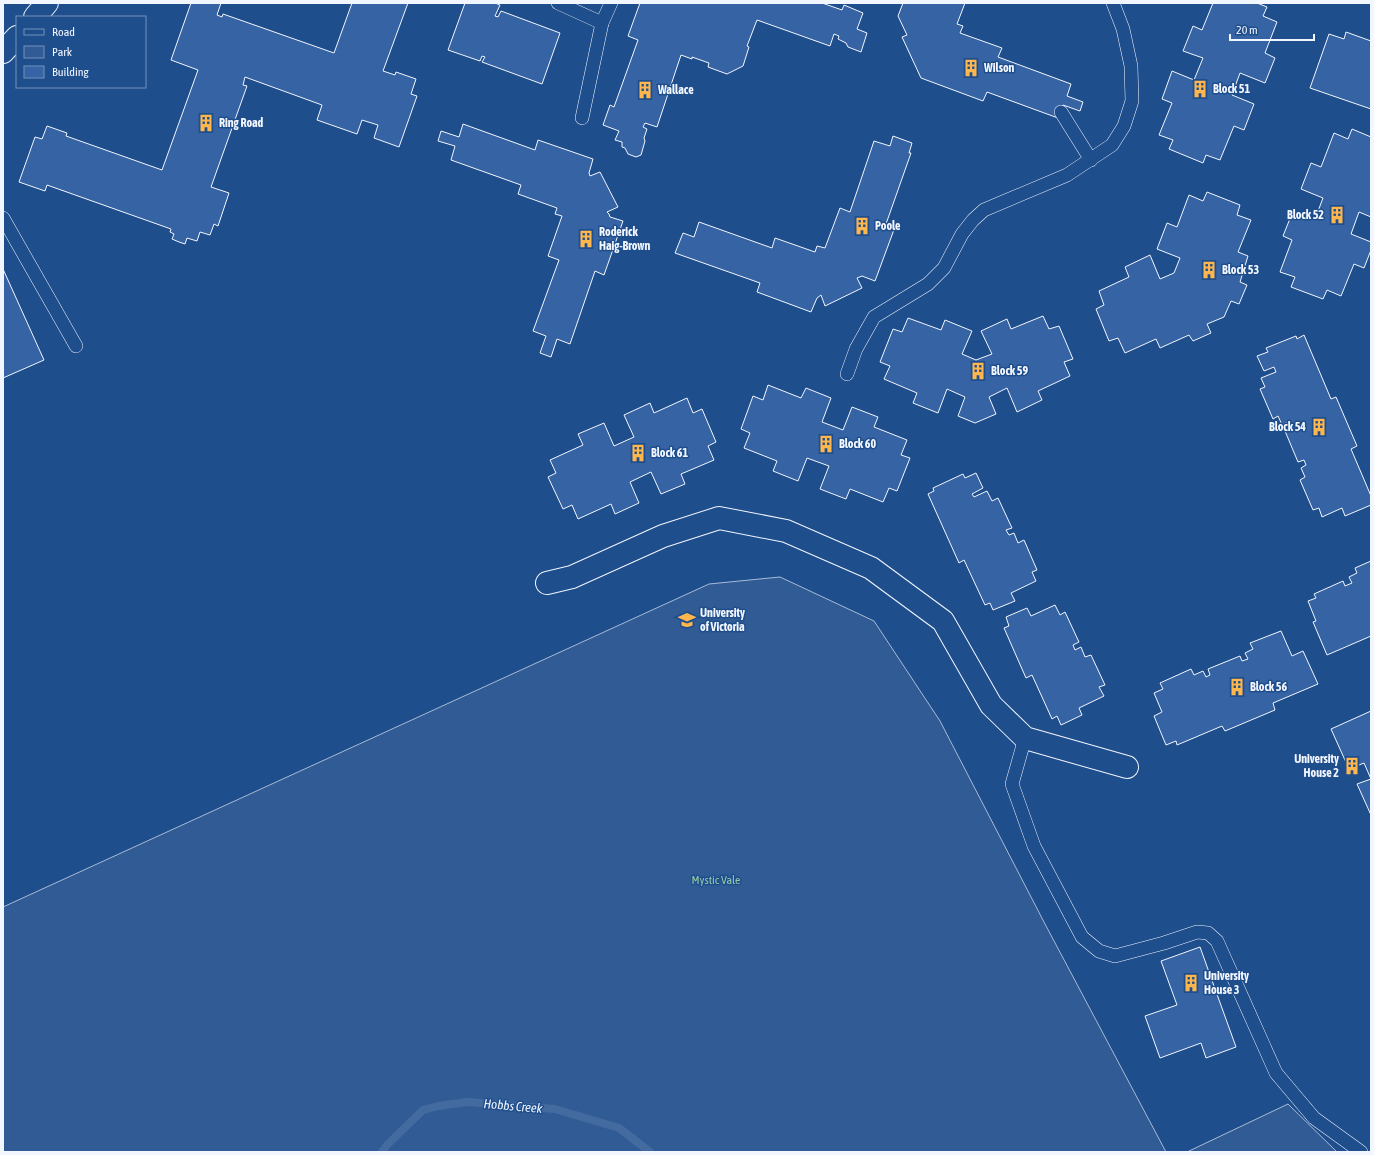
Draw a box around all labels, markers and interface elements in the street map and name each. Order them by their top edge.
legend [16,16,146,88]
scale bar [1230,16,1314,42]
text: 20 m [1236,23,1258,37]
text: Road [52,25,75,39]
text: Park [52,45,73,59]
building icon: Wilson [961,58,981,78]
place label: Wilson [983,61,1015,75]
text: Building [52,65,90,79]
building icon: Block 51 [1190,79,1210,99]
building icon: Wallace [635,80,655,100]
place label: Block 51 [1213,82,1250,96]
place label: Wallace [657,83,694,97]
building icon: Ring Road [196,113,216,133]
place label: Ring Road [219,116,264,130]
building icon: Block 52 [1327,205,1347,225]
place label: Block 52 [1287,208,1324,222]
building icon: Poole [852,216,872,236]
place label: Poole [875,219,901,233]
place label: Roderick Haig-Brown [599,225,650,253]
building icon: Roderick Haig-Brown [576,229,596,249]
building icon: Block 53 [1199,260,1219,280]
place label: Block 53 [1222,263,1259,277]
building icon: Block 59 [968,361,988,381]
place label: Block 59 [991,364,1028,378]
building icon: Block 54 [1309,417,1329,437]
place label: Block 54 [1269,420,1306,434]
building icon: Block 60 [816,434,836,454]
place label: Block 60 [839,437,876,451]
building icon: Block 61 [628,443,648,463]
place label: Block 61 [651,446,688,460]
place label: University of Victoria [700,606,745,634]
school or university icon: University of Victoria [677,610,697,630]
building icon: Block 56 [1227,677,1247,697]
place label: Block 56 [1250,680,1287,694]
place label: University House 2 [1294,752,1339,780]
building icon: University House 2 [1342,756,1362,776]
park label: Mystic Vale [691,873,741,887]
place label: University House 3 [1204,969,1249,997]
building icon: University House 3 [1181,973,1201,993]
water label: Hobbs Creek [483,1096,543,1116]

